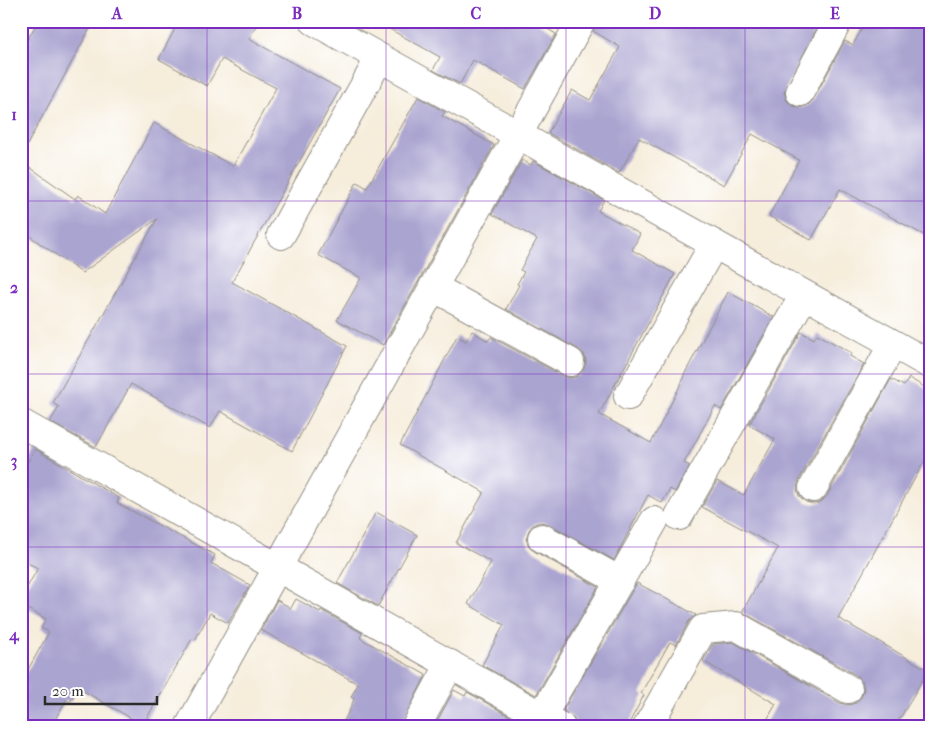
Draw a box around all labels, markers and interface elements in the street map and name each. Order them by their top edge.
text: A [111,4,123,23]
text: B [292,4,302,23]
text: C [471,4,482,23]
text: D [649,4,661,23]
text: E [830,4,840,23]
text: 1 [11,105,17,124]
text: 2 [10,278,18,297]
text: 3 [11,451,17,471]
text: 4 [8,625,20,645]
scale bar [45,673,158,705]
text: 20 m [52,682,84,700]

